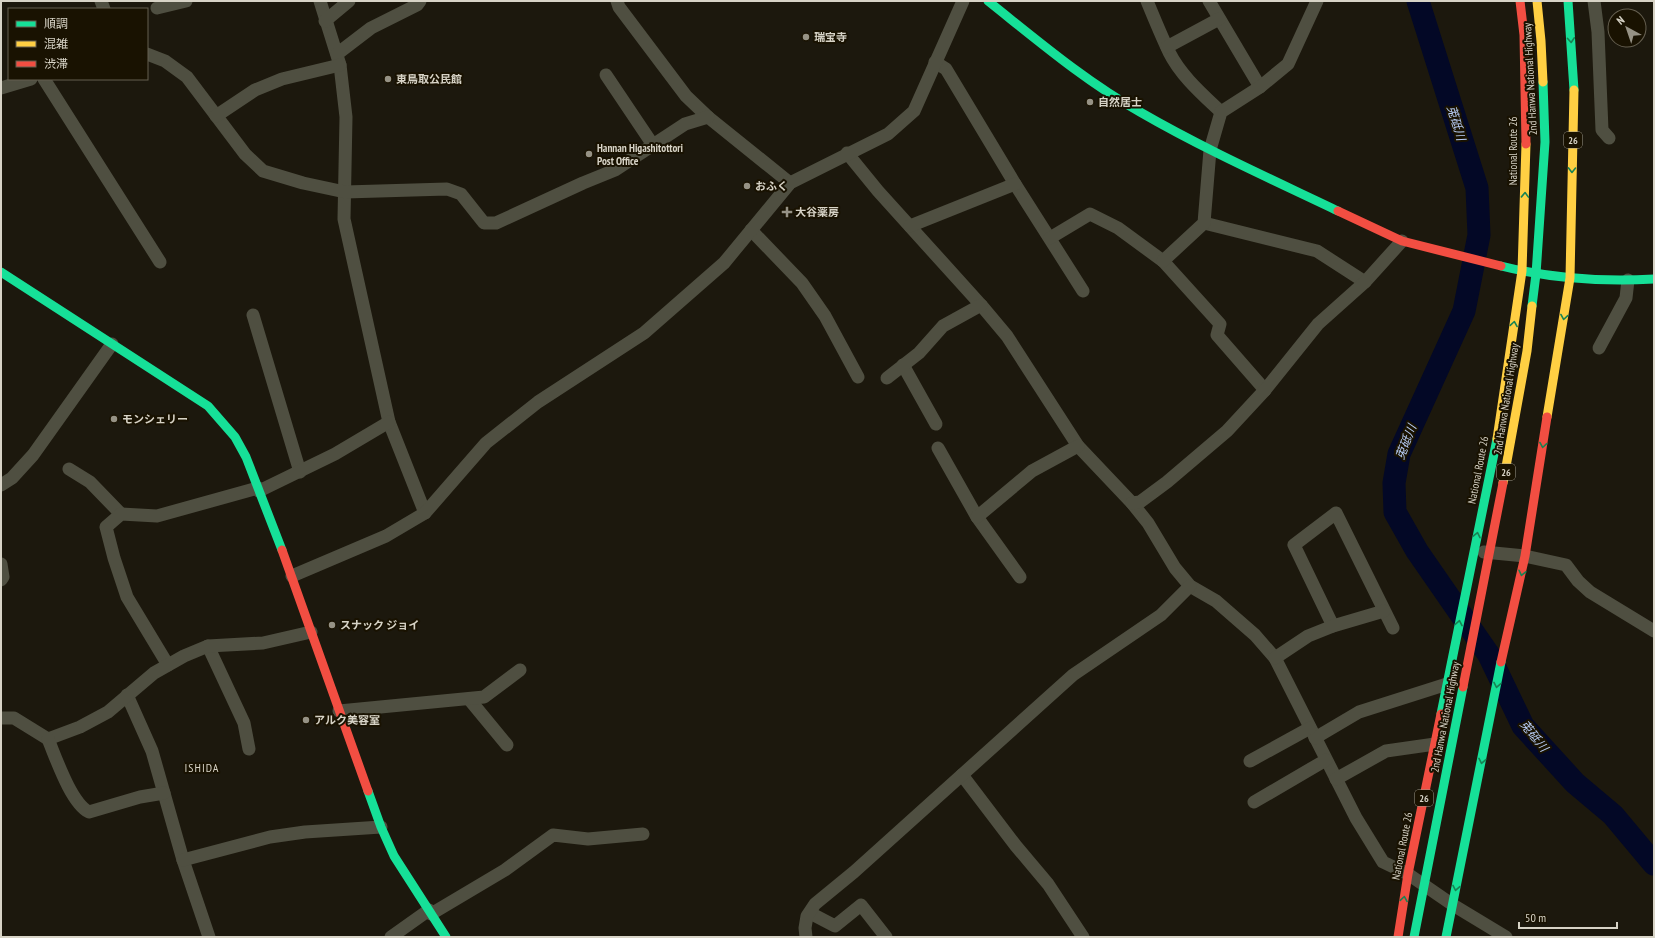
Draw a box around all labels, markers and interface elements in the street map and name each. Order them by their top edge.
legend [8,8,148,80]
north arrow [1607,8,1647,48]
text: N [1614,13,1627,28]
text: 順調 [44,16,68,31]
street label: 2nd Hanwa National Highway [1520,21,1540,136]
place label: 瑞宝寺 [814,30,847,44]
marker: 瑞宝寺 [801,32,811,42]
text: 混雑 [44,36,68,51]
one-way arrow [1566,37,1575,43]
text: 渋滞 [44,56,68,71]
place label: 東鳥取公民館 [396,72,462,86]
marker: 東鳥取公民館 [383,74,393,84]
place label: 自然居士 [1098,95,1142,109]
marker: 自然居士 [1085,97,1095,107]
water label: 莵砥川 [1444,103,1469,144]
street label: National Route 26 [1506,117,1520,185]
road number: 26 [1564,132,1582,148]
place label: Hannan Higashitottori Post Office [597,141,684,168]
marker: Hannan Higashitottori Post Office [584,149,594,159]
one-way arrow [1568,167,1577,173]
place label: おふく [755,179,788,193]
marker: おふく [742,181,752,191]
one-way arrow [1520,192,1529,198]
place label: 大谷薬房 [795,205,839,219]
marker: 大谷薬房 [782,207,792,217]
one-way arrow [1560,314,1569,320]
one-way arrow [1509,321,1518,327]
street label: 2nd Hanwa National Highway [1490,341,1522,456]
place label: モンシェリー [122,412,188,426]
marker: モンシェリー [109,414,119,424]
water label: 莵砥川 [1392,420,1420,461]
street label: National Route 26 [1465,435,1491,505]
one-way arrow [1539,442,1548,448]
road number: 26 [1497,464,1515,480]
one-way arrow [1472,532,1481,538]
one-way arrow [1518,570,1526,576]
place label: スナック ジョイ [340,618,419,632]
marker: スナック ジョイ [327,620,337,630]
one-way arrow [1455,620,1463,626]
street label: 2nd Hanwa National Highway [1427,659,1463,774]
one-way arrow [1493,682,1501,688]
place label: アルク美容室 [314,713,380,727]
marker: アルク美容室 [301,715,311,725]
water label: 莵砥川 [1517,717,1553,756]
one-way arrow [1478,758,1486,764]
district label: ISHIDA [185,760,219,775]
road number: 26 [1415,790,1433,806]
street label: National Route 26 [1389,811,1415,881]
one-way arrow [1453,885,1461,892]
one-way arrow [1399,895,1408,902]
scale bar [1519,904,1617,930]
text: 50 m [1525,910,1546,925]

